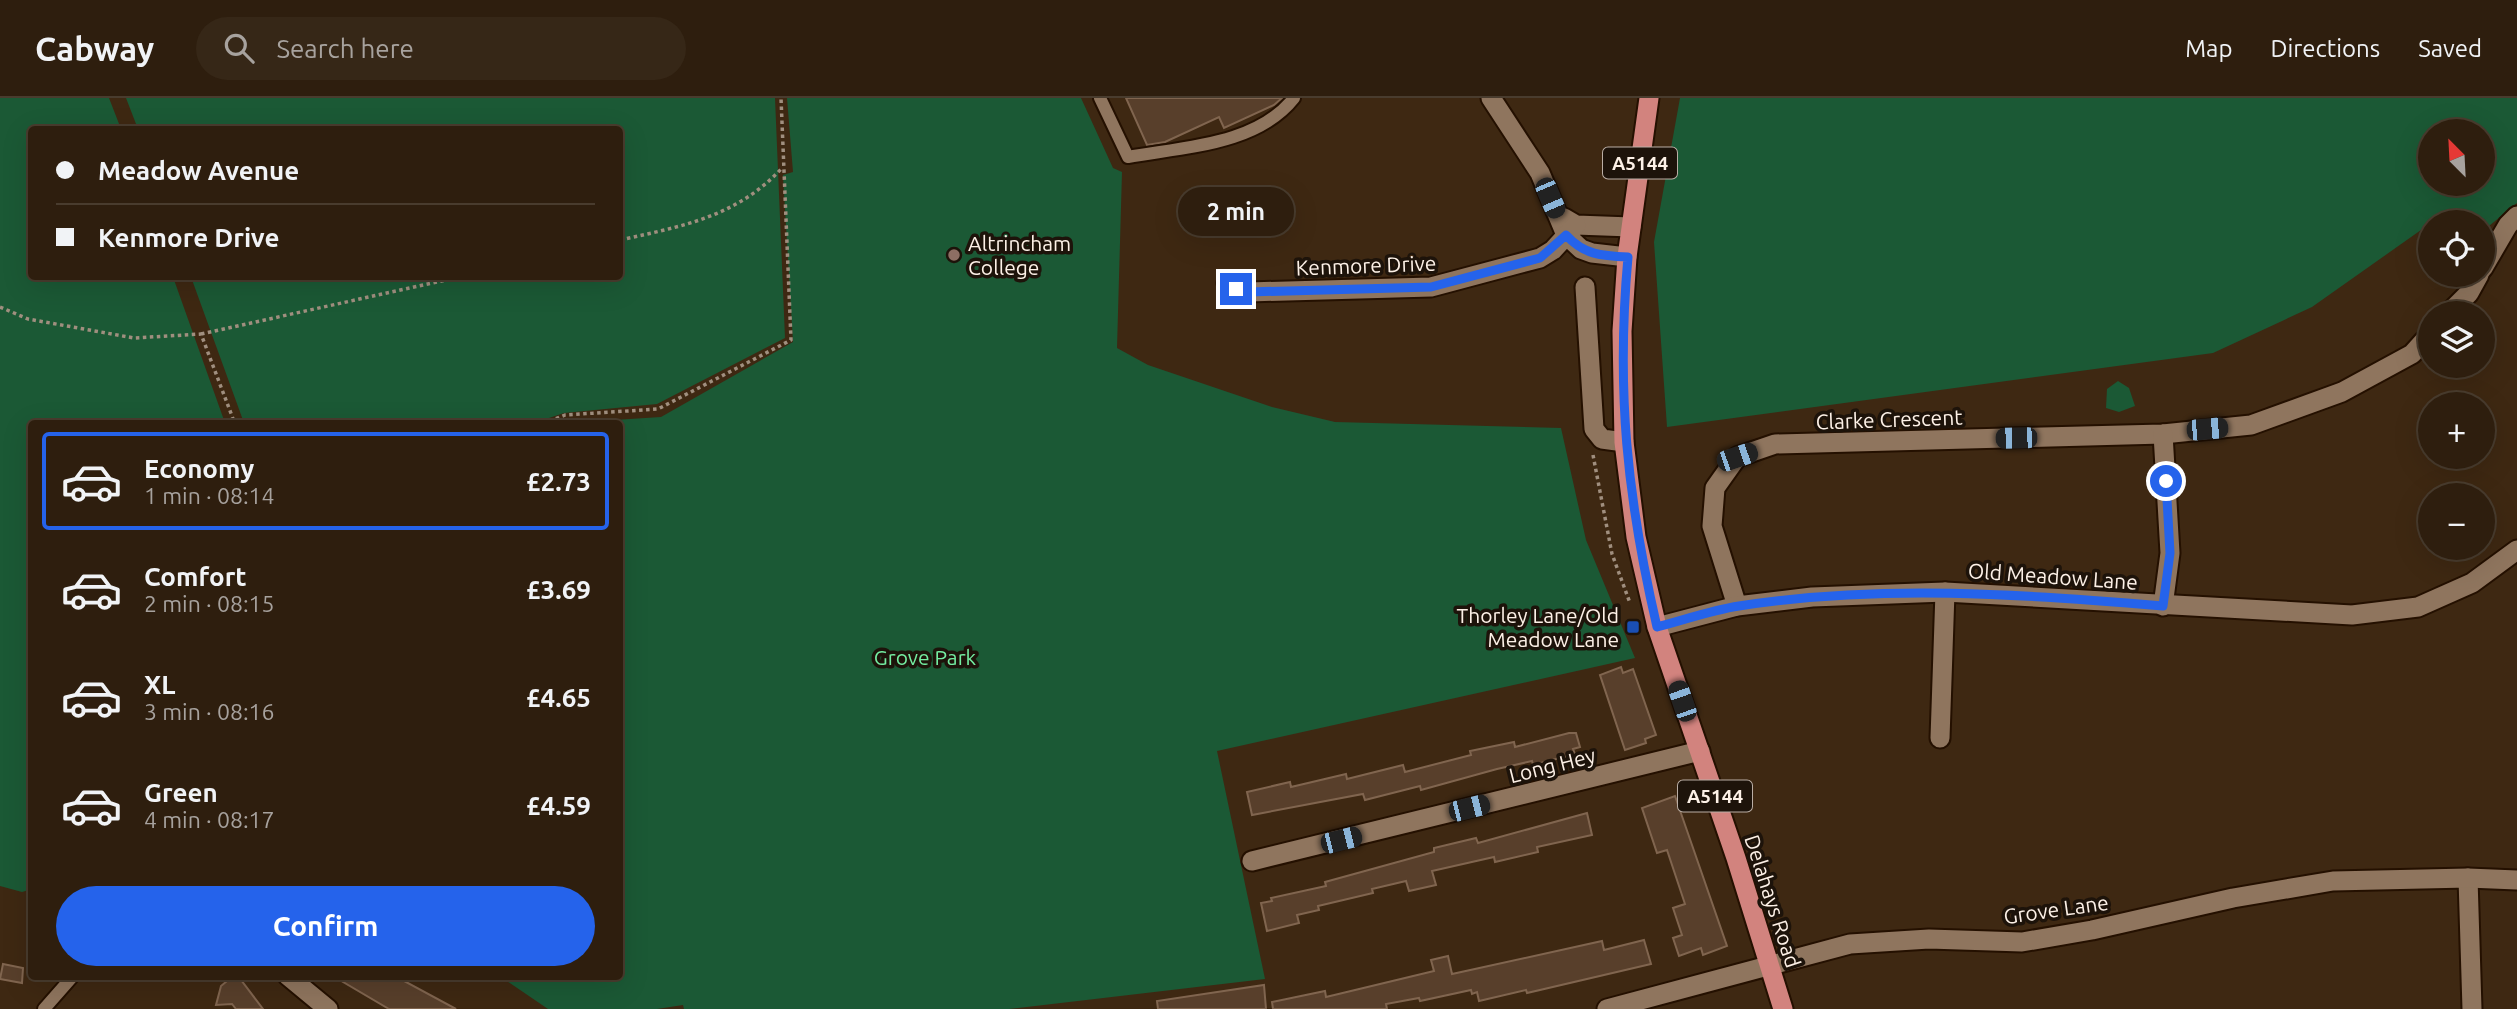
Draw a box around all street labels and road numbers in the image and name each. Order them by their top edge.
road number: A5144 [1603,148,1677,178]
street label: Kenmore Drive [1295,251,1437,279]
street label: Clarke Crescent [1815,404,1963,434]
street label: Old Meadow Lane [1967,558,2139,594]
street label: Long Hey [1506,743,1598,787]
road number: A5144 [1678,780,1752,811]
street label: Delahays Road [1740,832,1806,970]
street label: Grove Lane [2002,890,2110,928]

